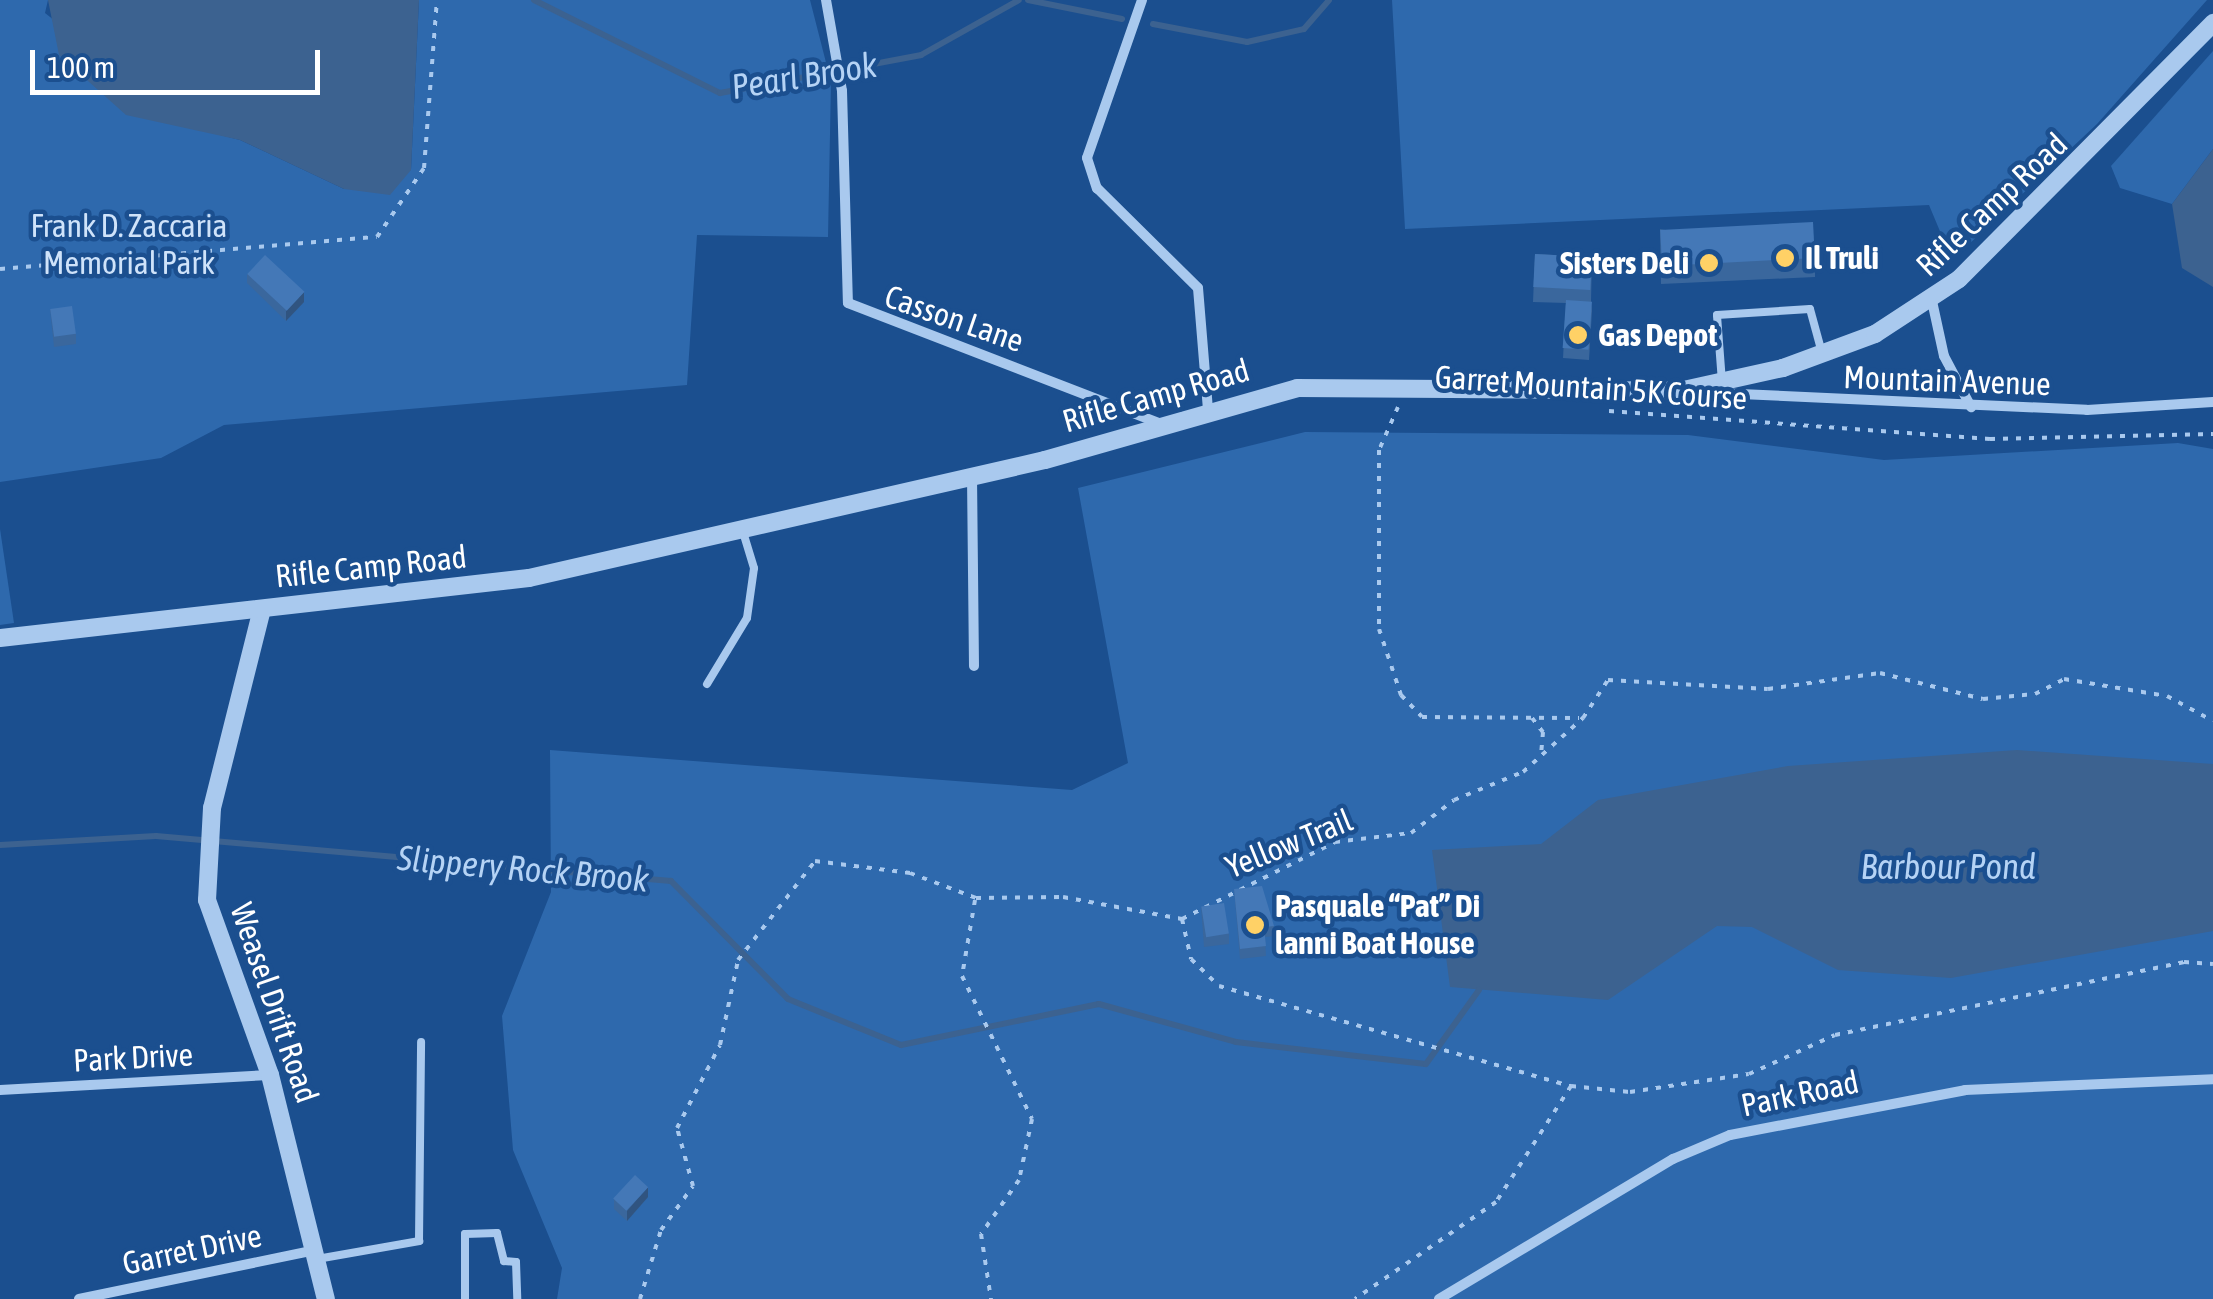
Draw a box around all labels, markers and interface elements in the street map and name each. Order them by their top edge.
scale bar [35,30,325,92]
water label: Pearl Brook [728,43,880,107]
text: 100 m [47,50,115,84]
street label: Rifle Camp Road [1909,125,2075,285]
park label: Frank D. Zaccaria Memorial Park [31,208,227,283]
place label: Il Truli [1805,239,1879,277]
place label: Sisters Deli [1560,244,1689,282]
marker: Il Truli [1774,247,1796,269]
marker: Sisters Deli [1698,252,1720,274]
street label: Casson Lane [880,277,1028,361]
place label: Gas Depot [1598,316,1717,354]
marker: Gas Depot [1567,324,1589,346]
street label: Rifle Camp Road [1058,351,1254,441]
street label: Garret Mountain 5K Course [1434,358,1748,418]
street label: Mountain Avenue [1843,358,2051,404]
street label: Rifle Camp Road [273,538,469,596]
street label: Yellow Trail [1220,801,1358,887]
water label: Slippery Rock Brook [396,836,650,900]
water label: Barbour Pond [1860,845,2036,887]
place label: Pasquale “Pat” Di lanni Boat House [1275,888,1480,963]
street label: Weasel Drift Road [222,898,326,1108]
marker: Pasquale “Pat” Di lanni Boat House [1244,914,1266,936]
street label: Park Drive [72,1036,194,1080]
street label: Park Road [1738,1063,1862,1125]
street label: Garret Drive [119,1217,265,1283]

